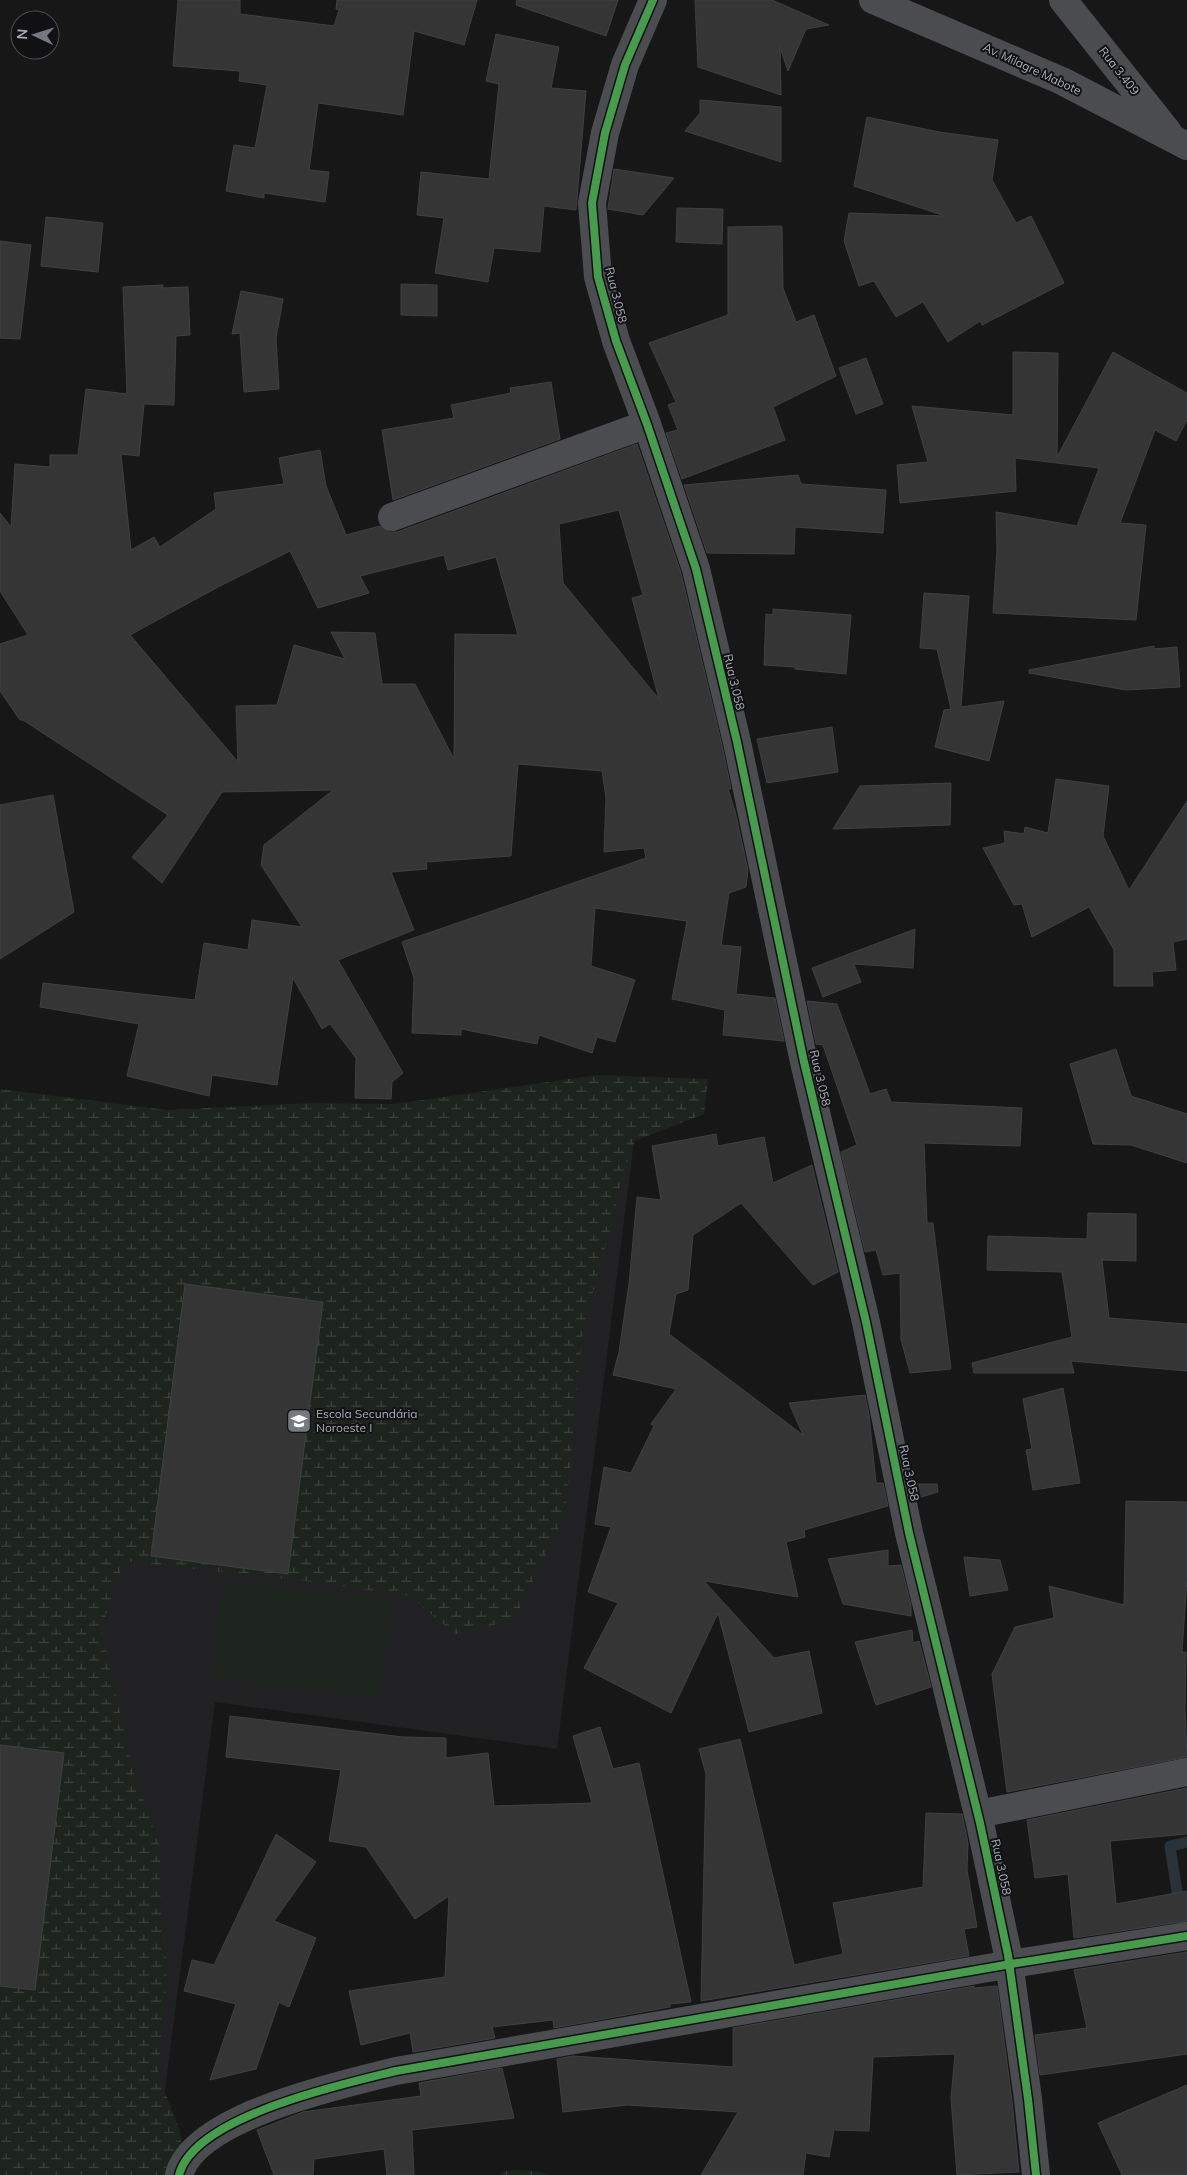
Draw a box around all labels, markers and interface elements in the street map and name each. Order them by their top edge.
north arrow [10,10,60,60]
text: N [13,28,31,40]
street label: Av. Milagre Mabote [981,39,1084,98]
street label: Rua 3.409 [1096,44,1143,98]
street label: Rua 3.058 [602,265,631,324]
street label: Rua 3.058 [721,652,748,711]
street label: Rua 3.058 [807,1048,834,1107]
place label: Escola Secundária Noroeste I [316,1406,418,1435]
school or university icon: Escola Secundária Noroeste I [286,1408,312,1434]
street label: Rua 3.058 [896,1443,923,1502]
street label: Rua 3.058 [988,1837,1015,1896]

